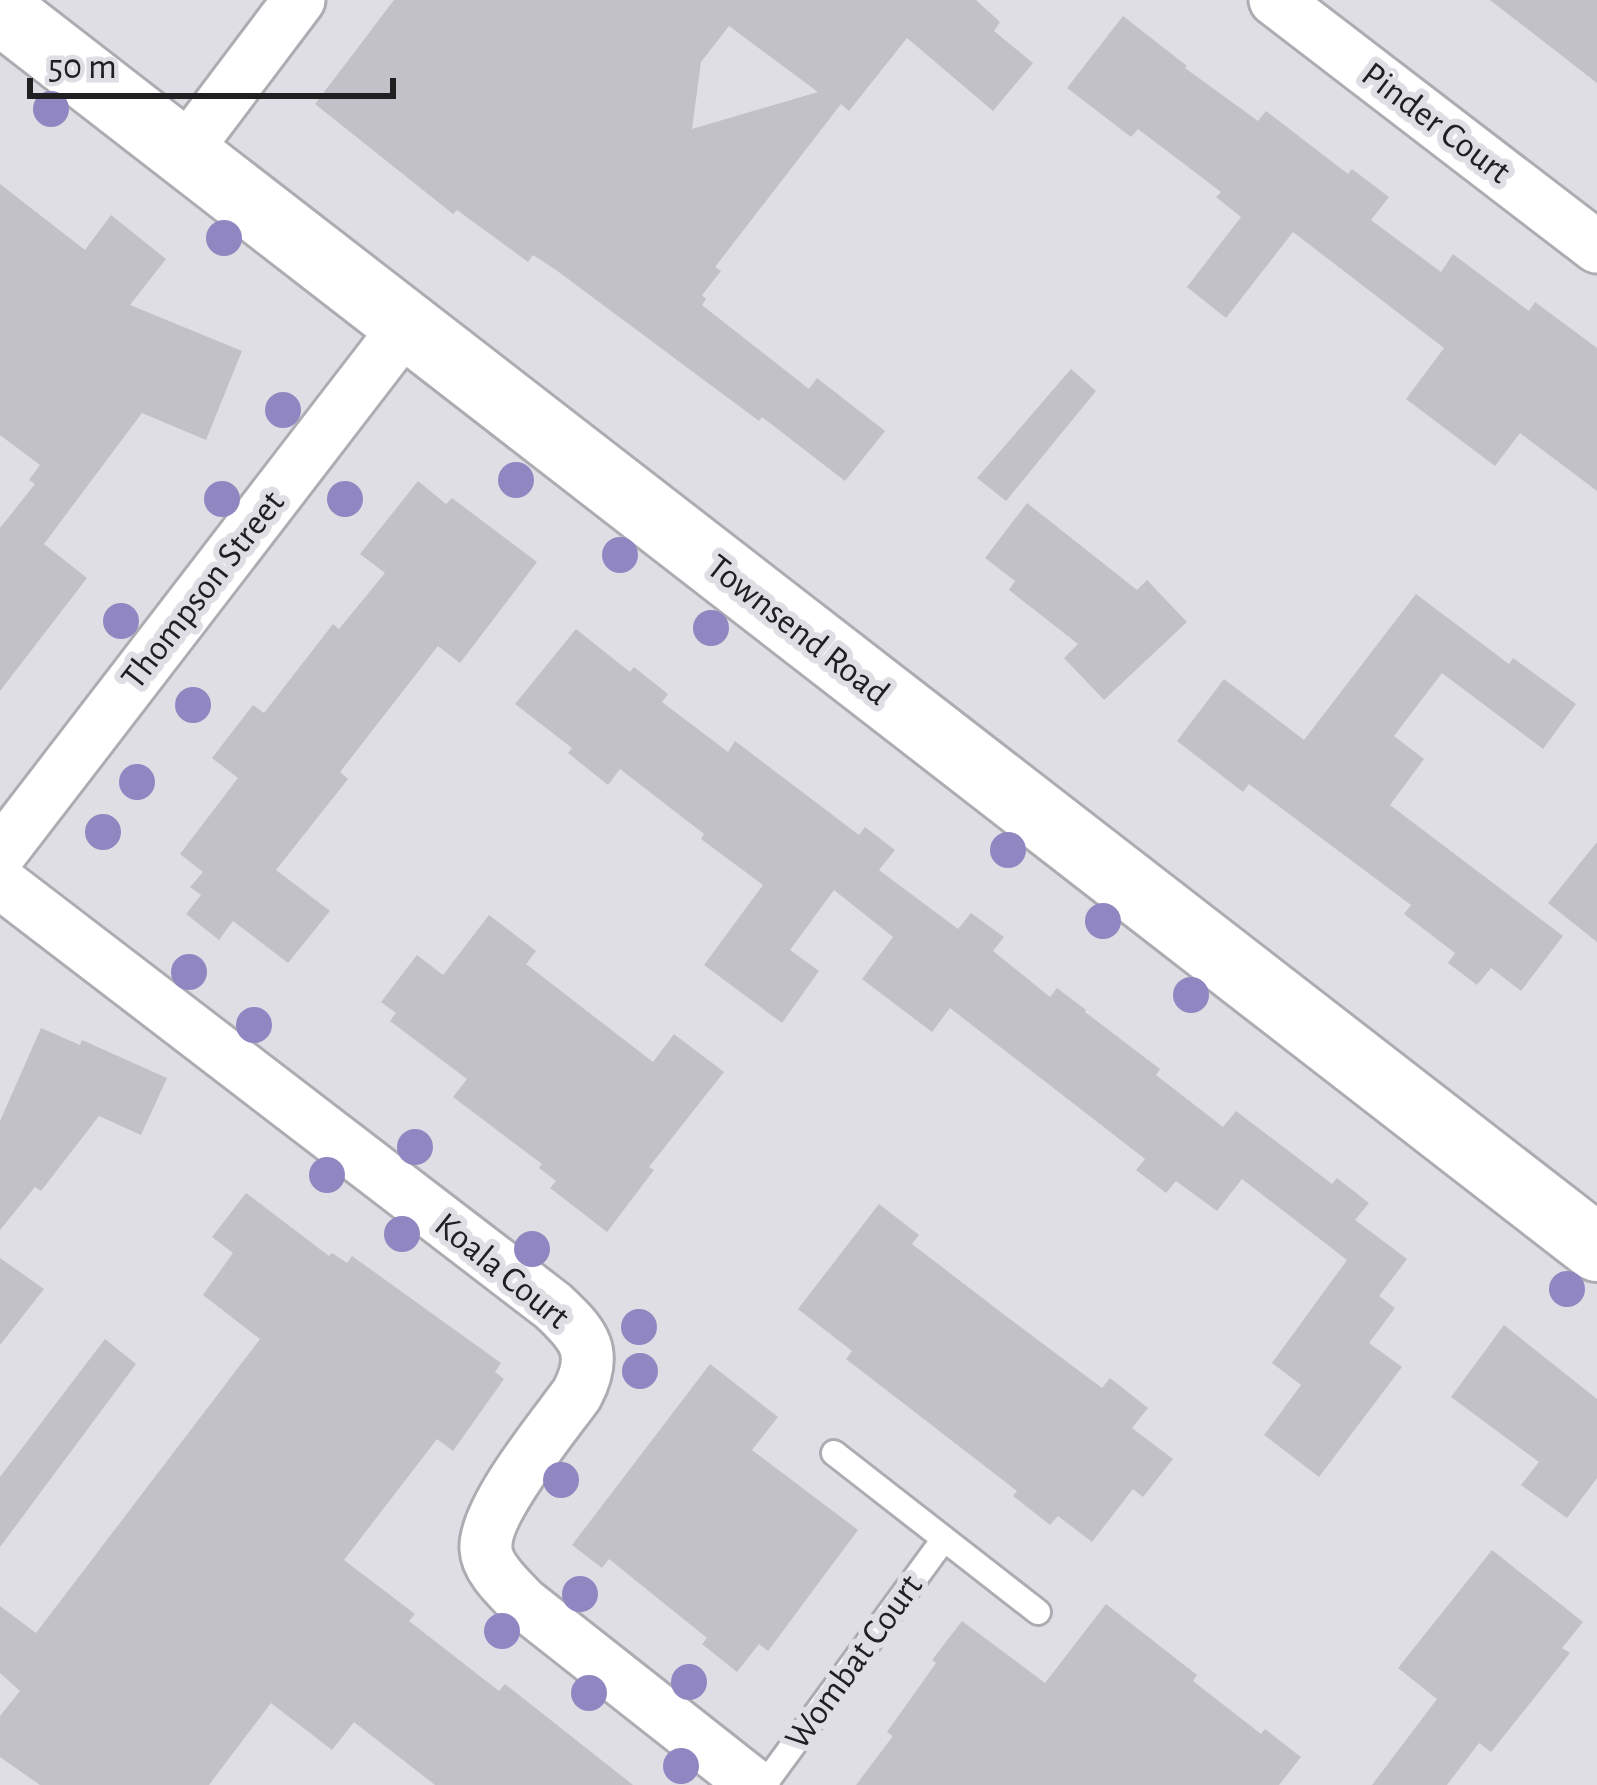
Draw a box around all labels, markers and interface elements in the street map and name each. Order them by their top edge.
scale bar [30,24,393,98]
text: 50 m [48,49,117,85]
street label: Pinder Court [1355,56,1517,191]
street label: Thompson Street [115,484,291,696]
street label: Townsend Road [700,548,896,712]
street label: Koala Court [428,1206,576,1336]
street label: Wombat Court [779,1568,929,1756]

